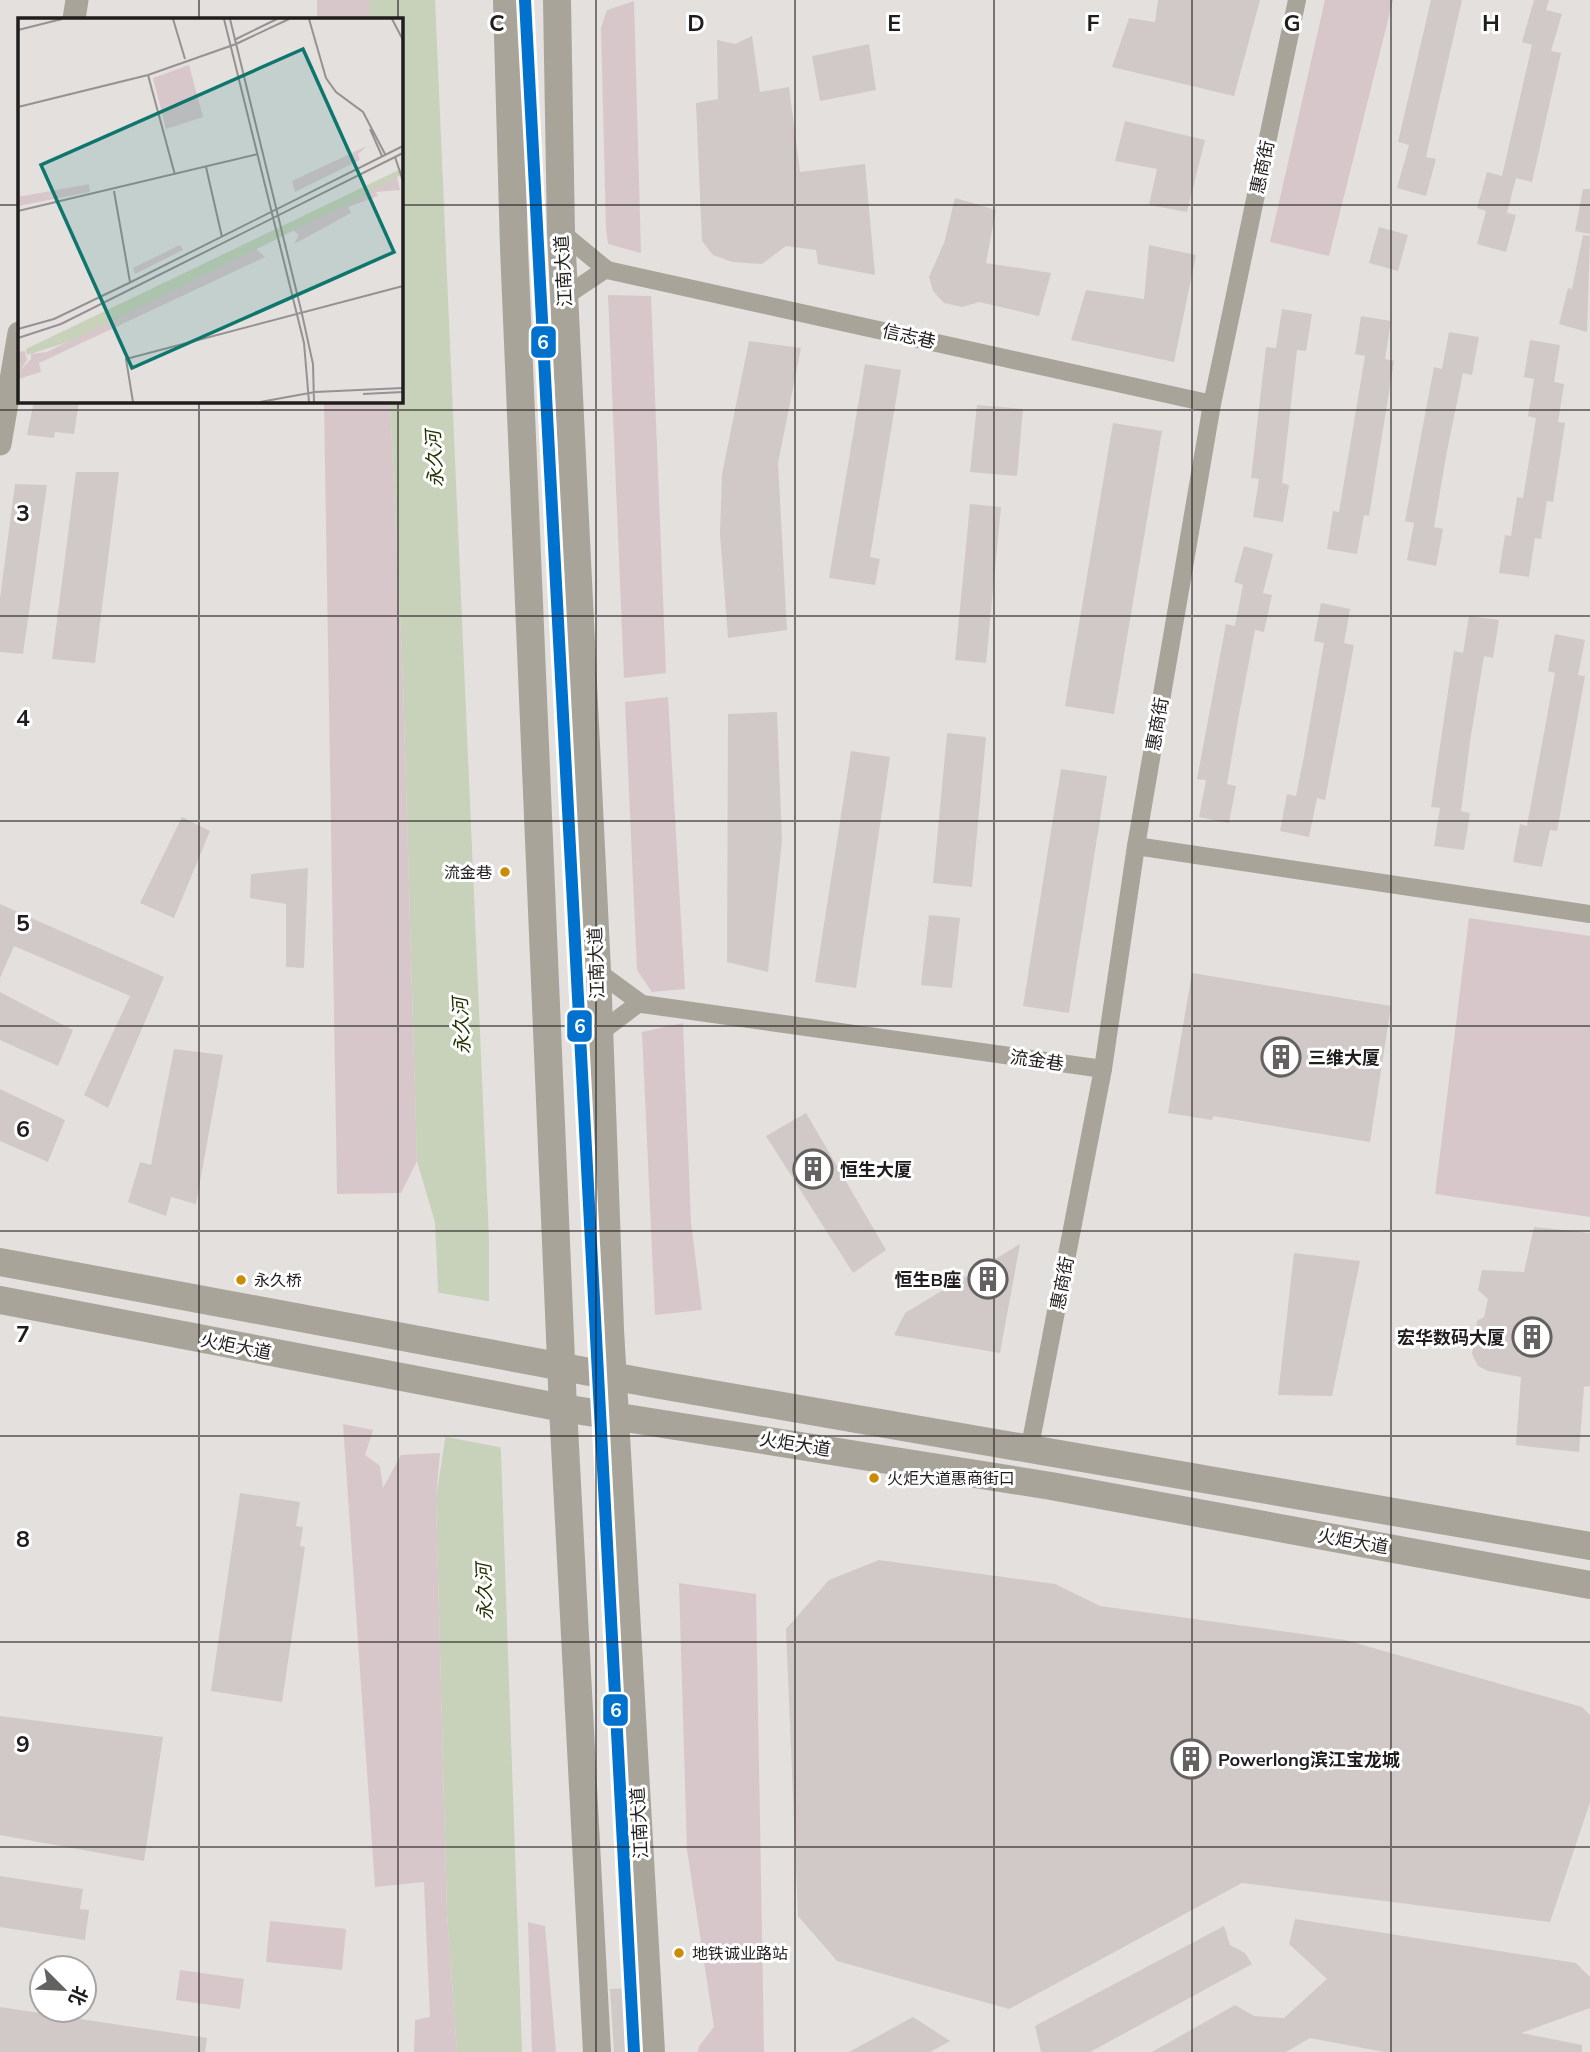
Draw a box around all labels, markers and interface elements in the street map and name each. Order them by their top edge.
text: C [489,8,505,37]
text: D [687,8,705,37]
text: E [887,8,901,37]
text: F [1086,8,1100,37]
text: G [1283,8,1301,37]
text: H [1482,8,1500,37]
inset map [18,18,402,402]
street label: 惠商街 [1245,138,1279,196]
street label: 江南大道 [550,234,576,308]
street label: 信志巷 [880,319,938,353]
line badge: 6 [530,325,557,359]
text: 6 [537,330,549,354]
water label: 永久河 [420,426,447,488]
text: 3 [16,498,30,527]
street label: 惠商街 [1141,695,1173,753]
text: 4 [16,703,30,732]
place label: 流金巷 [444,862,492,882]
marker: 流金巷 [498,865,512,879]
text: 5 [16,908,30,937]
street label: 江南大道 [583,927,609,999]
water label: 永久河 [447,993,474,1055]
line badge: 6 [566,1009,593,1043]
text: 6 [574,1014,586,1038]
building icon: 三维大厦 [1260,1036,1302,1078]
street label: 流金巷 [1009,1045,1065,1075]
place label: 三维大厦 [1308,1046,1380,1069]
text: 6 [16,1114,30,1143]
building icon: 恒生大厦 [792,1148,834,1190]
place label: 恒生大厦 [840,1158,912,1181]
street label: 惠商街 [1046,1254,1078,1312]
building icon: 恒生B座 [967,1258,1009,1300]
place label: 恒生B座 [895,1268,961,1291]
place label: 永久桥 [254,1270,302,1290]
marker: 永久桥 [234,1273,248,1287]
building icon: 宏华数码大厦 [1511,1316,1553,1358]
text: 7 [16,1319,30,1348]
place label: 宏华数码大厦 [1397,1326,1505,1349]
street label: 火炬大道 [198,1328,274,1364]
street label: 火炬大道 [758,1427,832,1461]
place label: 火炬大道惠商街口 [887,1468,1015,1488]
marker: 火炬大道惠商街口 [867,1471,881,1485]
street label: 火炬大道 [1316,1523,1390,1559]
text: 8 [16,1524,30,1553]
water label: 永久河 [471,1559,497,1621]
line badge: 6 [602,1693,629,1727]
text: 6 [610,1698,622,1722]
text: 9 [16,1729,30,1758]
building icon: Powerlong滨江宝龙城 [1170,1738,1212,1780]
place label: Powerlong滨江宝龙城 [1218,1748,1400,1771]
street label: 江南大道 [626,1786,652,1860]
place label: 地铁诚业路站 [692,1943,788,1963]
marker: 地铁诚业路站 [672,1946,686,1960]
north arrow [28,1954,98,2024]
text: 北 [64,1982,93,2009]

